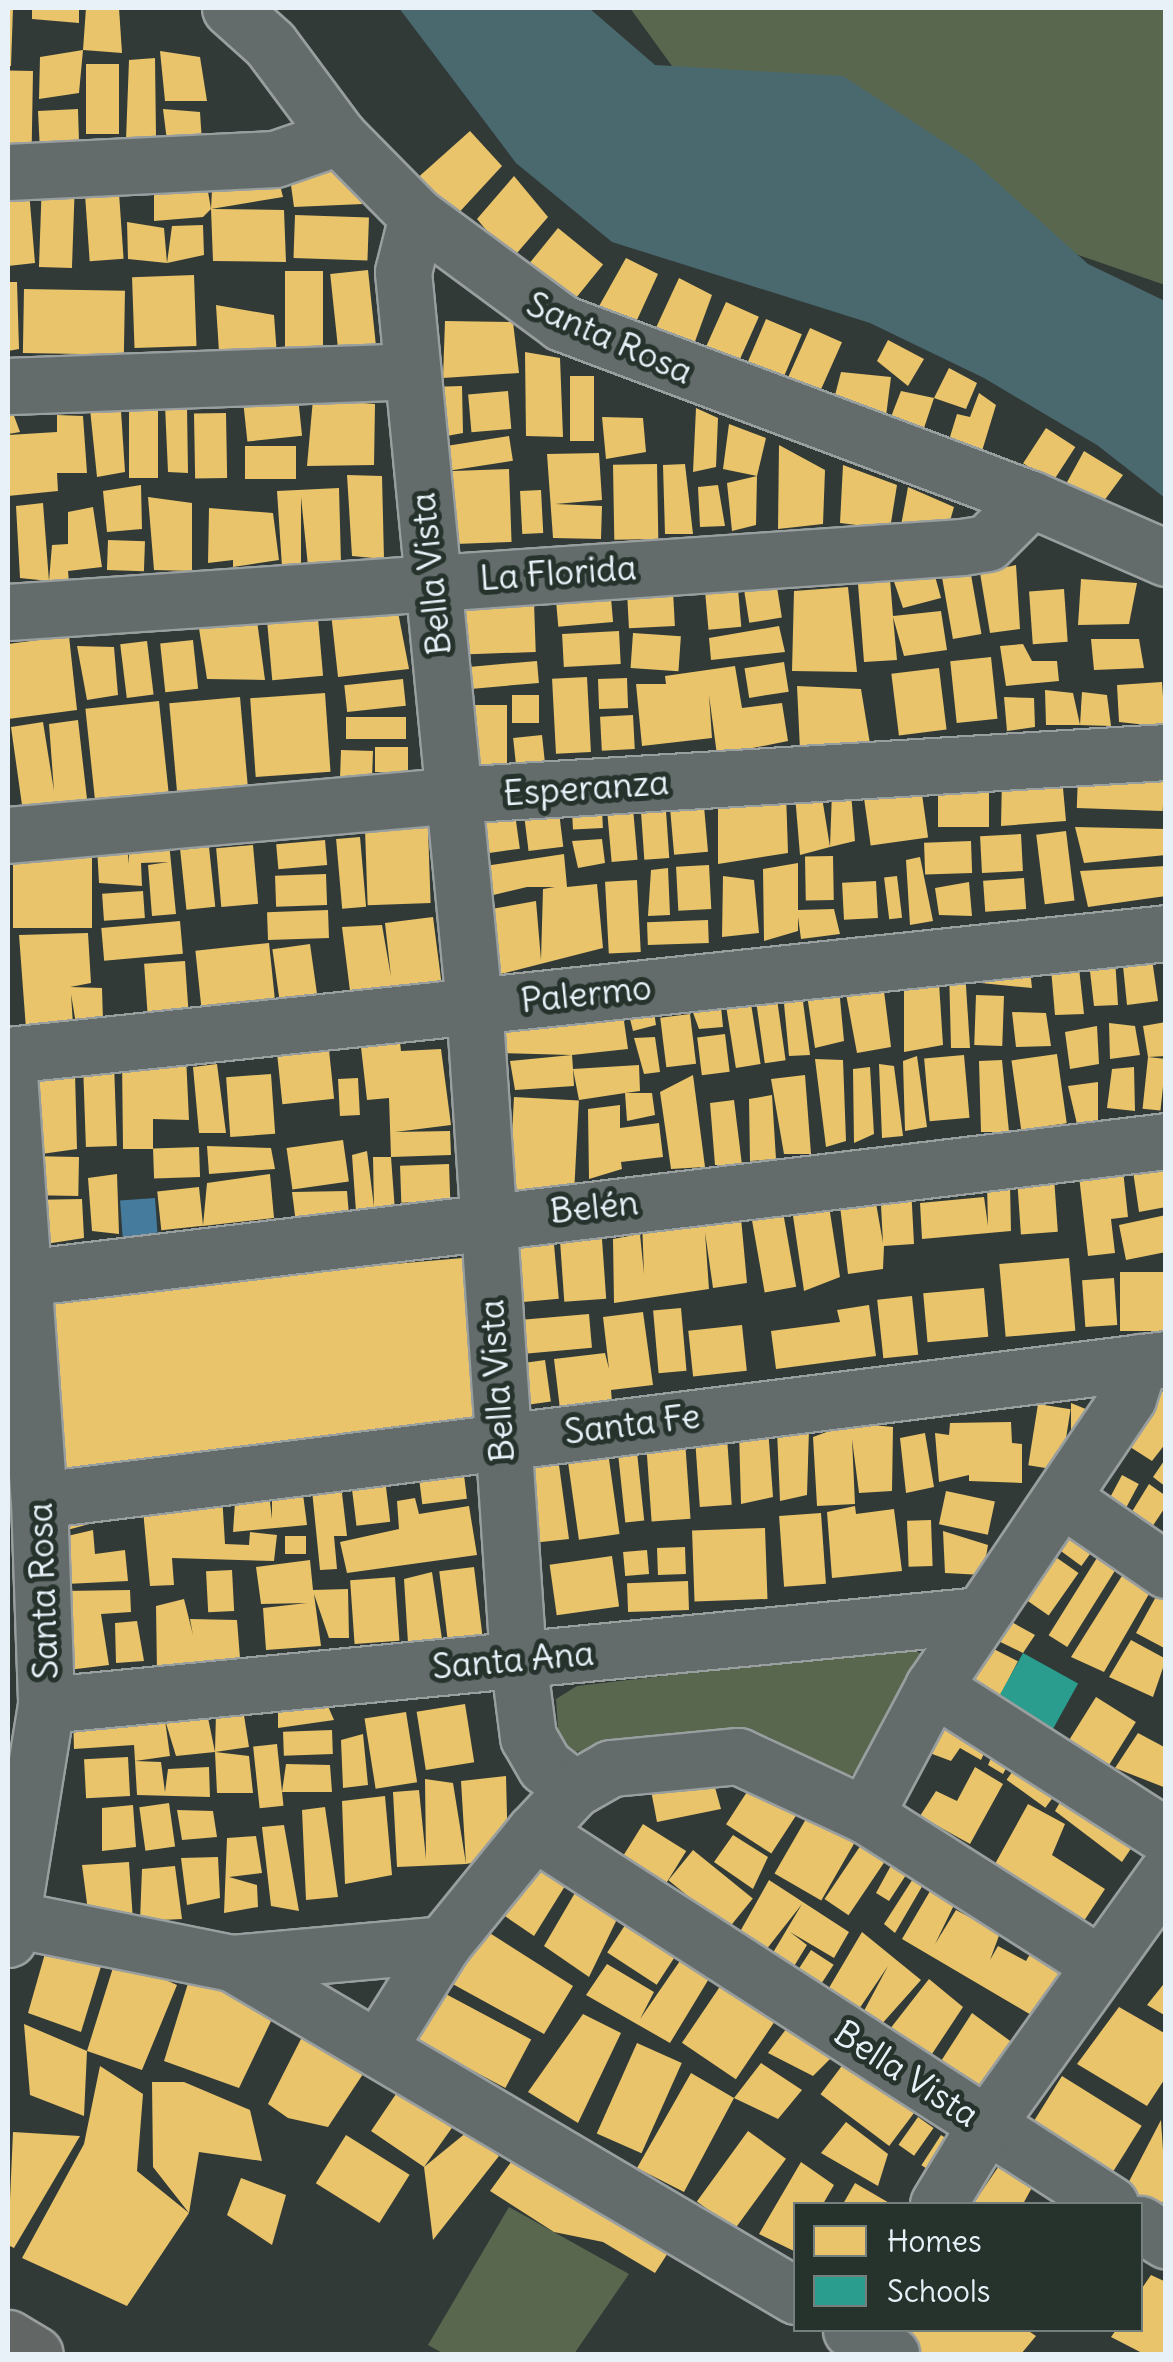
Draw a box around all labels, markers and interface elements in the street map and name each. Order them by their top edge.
street label: Santa Rosa [521,282,699,392]
street label: Bella Vista [401,491,459,657]
street label: La Florida [478,546,638,598]
street label: Esperanza [502,760,670,814]
street label: Palermo [518,965,654,1021]
street label: Belén [548,1180,640,1232]
street label: Bella Vista [469,1298,523,1464]
street label: Santa Fe [562,1394,702,1452]
street label: Santa Rosa [18,1502,66,1680]
street label: Santa Ana [430,1631,596,1687]
street label: Bella Vista [827,2011,987,2135]
legend [793,2202,1143,2332]
text: Homes [887,2222,982,2260]
text: Schools [887,2272,990,2310]

